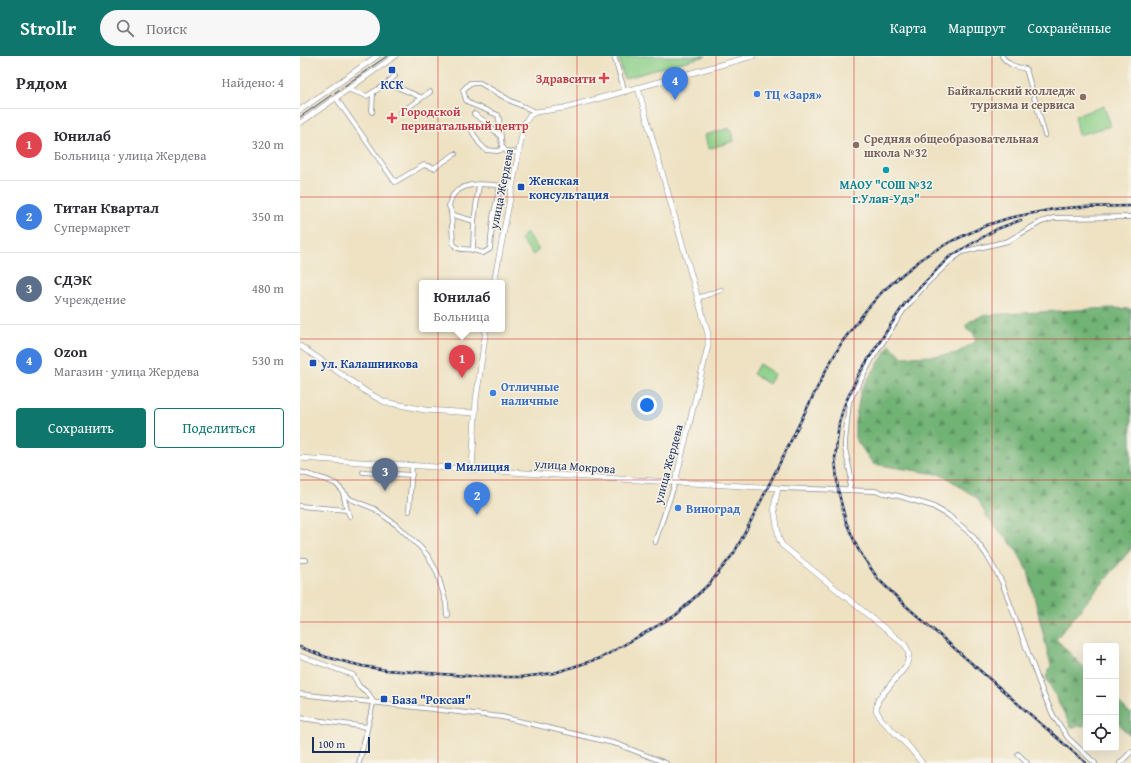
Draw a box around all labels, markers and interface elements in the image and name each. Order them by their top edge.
search box [100,10,380,46]
text: Strollr [20,14,76,42]
icon: search [114,17,136,39]
text: Поиск [146,18,187,39]
text: Карта [890,18,926,38]
text: Маршрут [948,18,1006,38]
text: Сохранённые [1028,18,1111,38]
marker: КСК [387,65,397,75]
pin: 4 [662,67,688,100]
text: Рядом [16,70,67,95]
place label: Здравсити [536,70,596,87]
text: Найдено: 4 [222,73,284,92]
marker: Здравсити [599,73,609,83]
place label: КСК [381,76,403,93]
place label: Байкальский колледж туризма и сервиса [947,82,1076,113]
place label: ТЦ «Заря» [765,86,822,103]
marker: ТЦ «Заря» [752,89,762,99]
marker: Байкальский колледж туризма и сервиса [1078,92,1088,102]
place label: Городской перинатальный центр [401,103,529,134]
marker: Городской перинатальный центр [386,112,398,124]
text: Юнилаб [54,125,111,146]
place label: Средняя общеобразовательная школа №32 [864,130,1039,161]
text: 1 [26,135,32,154]
text: 320 m [252,135,284,154]
marker: Средняя общеобразовательная школа №32 [851,140,861,150]
text: Больница · улица Жердева [54,146,206,165]
street label: улица Жердева [485,147,517,232]
marker: МАОУ "СОШ №32 г.Улан-Удэ" [881,165,891,175]
place label: Женская консультация [528,172,609,203]
place label: МАОУ "СОШ №32 г.Улан-Удэ" [840,176,932,207]
marker: Женская консультация [516,182,526,192]
text: Титан Квартал [54,197,159,218]
text: 2 [26,207,32,226]
text: 350 m [252,207,284,226]
text: Супермаркет [54,218,130,237]
text: СДЭК [54,269,92,290]
text: 3 [26,279,32,298]
text: 480 m [252,279,284,298]
popup [419,280,505,332]
text: Юнилаб [433,286,491,307]
text: Учреждение [54,290,126,309]
text: Больница [433,307,490,326]
text: Ozon [54,341,87,362]
pin: 1 [449,345,475,378]
text: 4 [26,351,32,370]
text: 530 m [252,351,284,370]
place label: ул. Калашникова [320,355,419,372]
marker: ул. Калашникова [308,358,318,368]
text: Магазин · улица Жердева [54,362,199,381]
place label: Отличные наличные [501,378,559,409]
marker: Отличные наличные [488,388,498,398]
your location [637,395,657,415]
button: Сохранить [16,408,146,448]
button: Поделиться [154,408,284,448]
street label: улица Жердева [649,422,687,507]
street label: улица Мокрова [533,455,616,477]
pin: 3 [372,458,398,491]
place label: Милиция [456,458,510,475]
marker: Милиция [443,461,453,471]
pin: 2 [464,482,490,515]
place label: Виноград [686,500,741,517]
marker: Виноград [673,503,683,513]
map controls [1083,643,1119,751]
button: + [1083,643,1119,679]
button: − [1083,679,1119,715]
place label: База "Роксан" [392,691,471,708]
marker: База "Роксан" [379,694,389,704]
button: locate [1083,715,1119,751]
scale bar [312,735,370,754]
text: 100 m [318,736,345,752]

